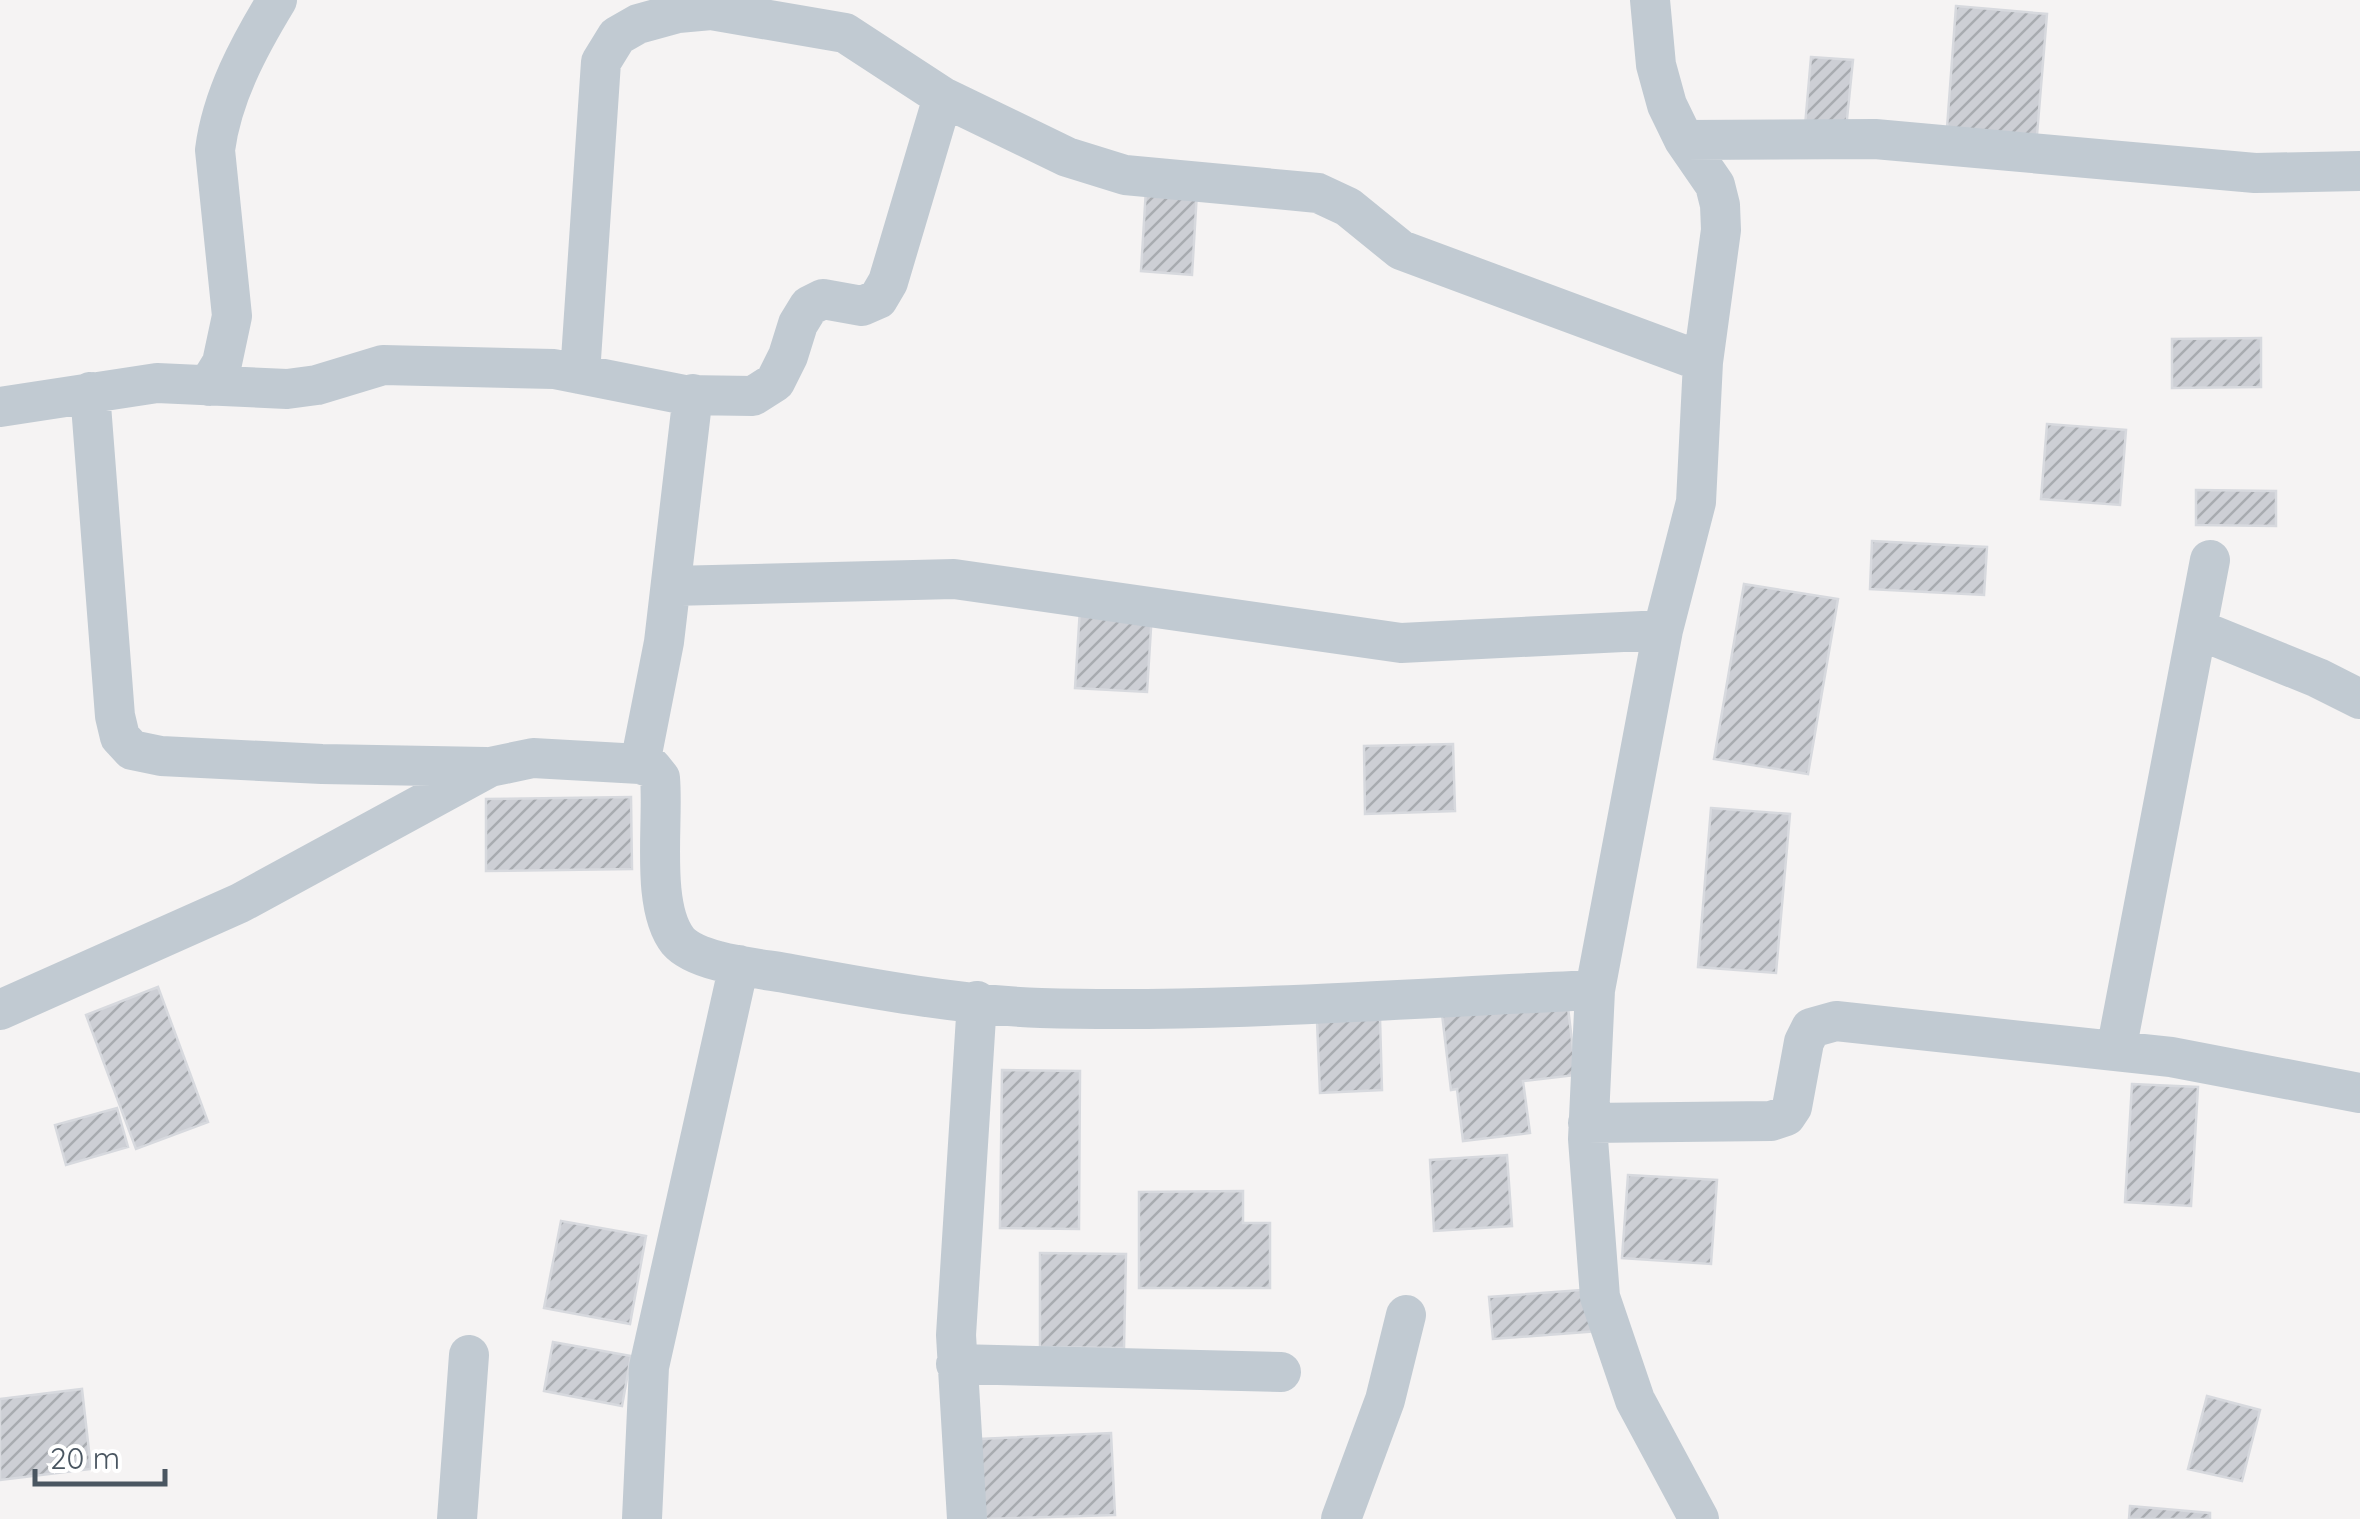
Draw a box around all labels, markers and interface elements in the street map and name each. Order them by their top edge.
scale bar [35,1424,165,1486]
text: 20 m [50,1439,120,1477]

